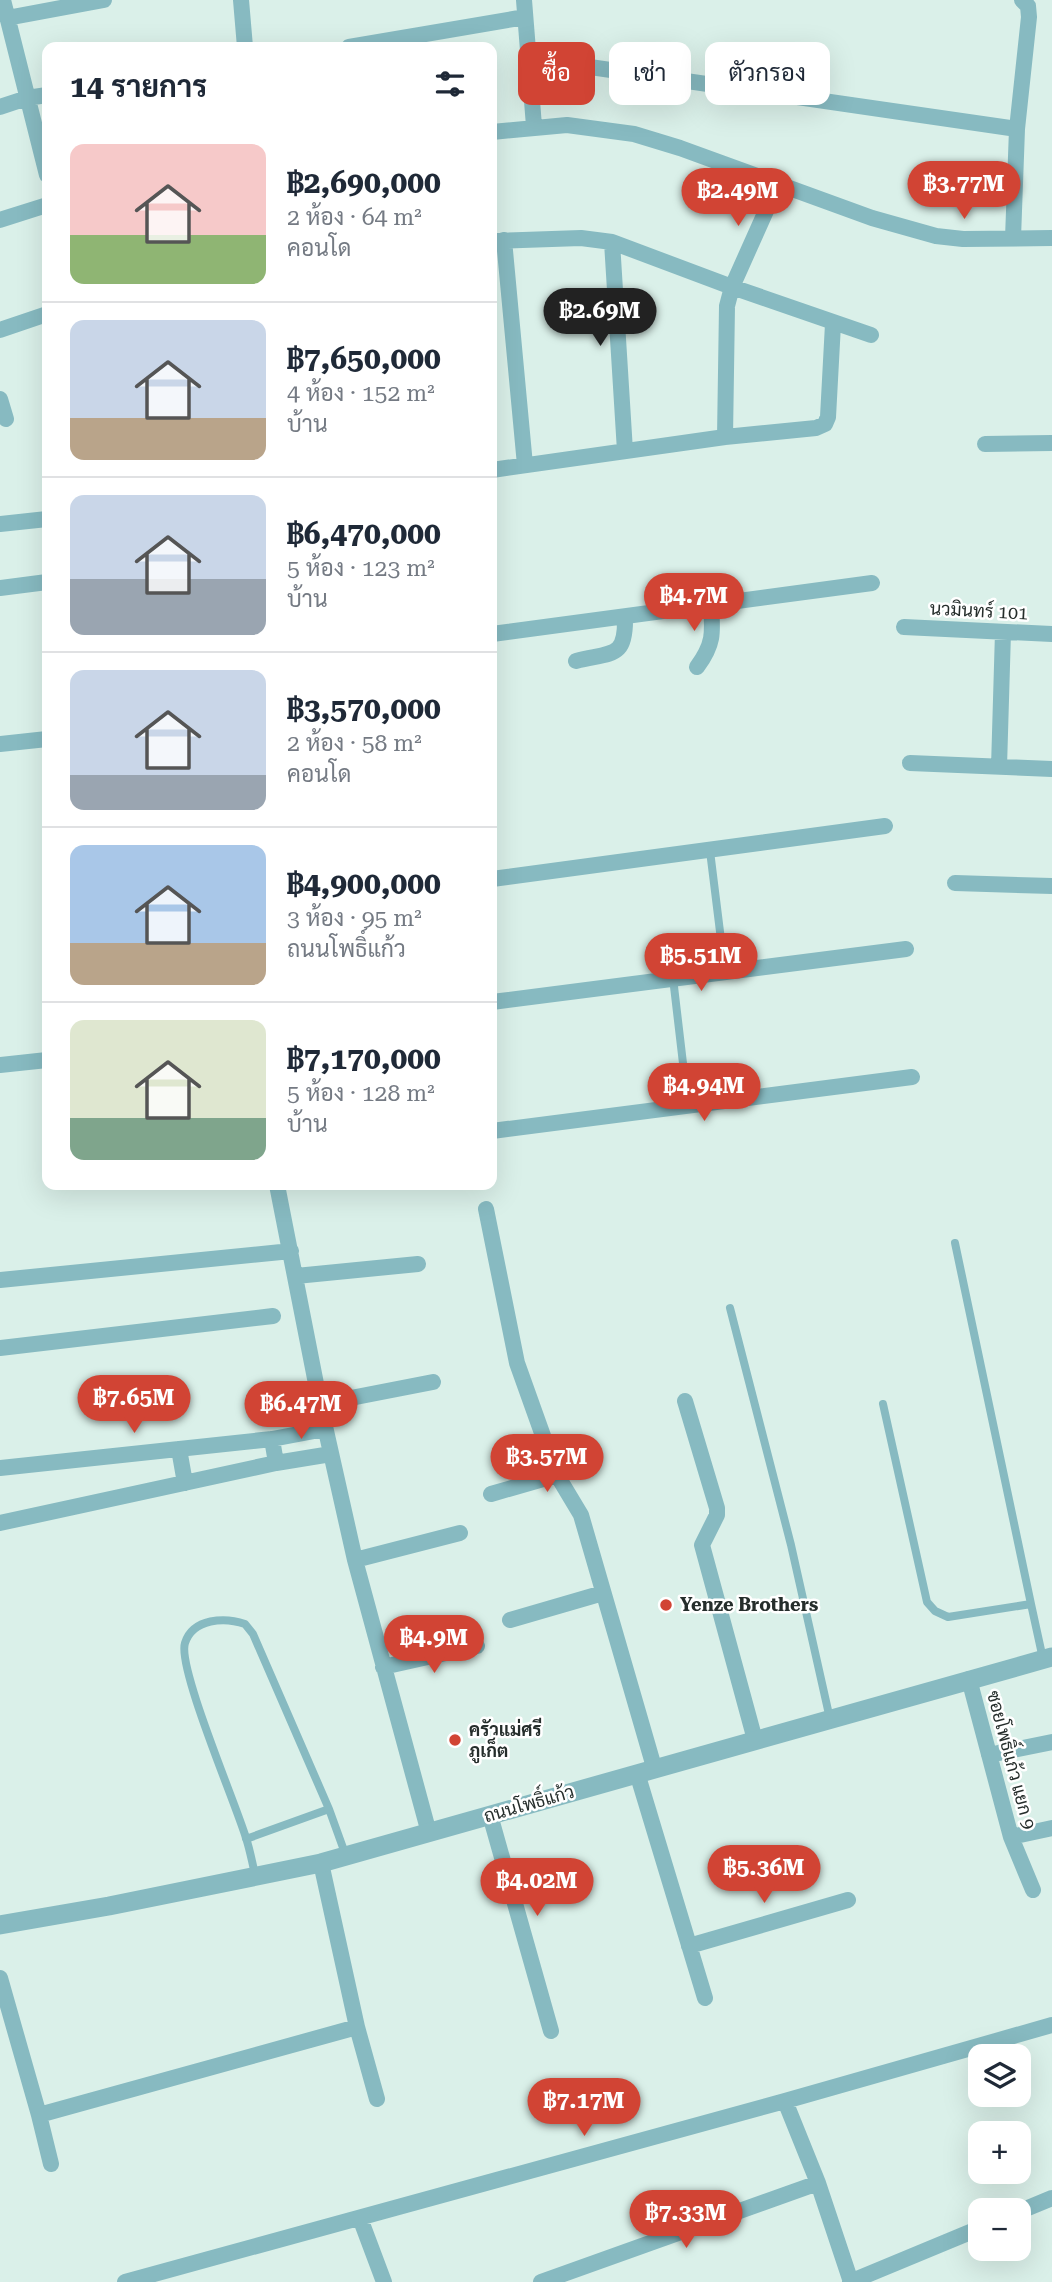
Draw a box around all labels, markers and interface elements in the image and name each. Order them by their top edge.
chip: ซื้อ [518,42,595,105]
chip: เช่า [609,42,691,105]
chip: ตัวกรอง [705,42,830,105]
icon: filters [431,65,469,103]
text: 14 รายการ [70,69,207,104]
pin: ฿3.77M [907,162,1021,221]
text: ฿2,690,000 [287,165,441,200]
pin: ฿2.49M [681,168,795,228]
text: ฿3.77M [924,170,1004,197]
icon: home [126,172,210,256]
text: ฿2.49M [698,177,778,204]
text: 2 ห้อง · 64 m² [287,204,422,231]
text: คอนโด [287,235,351,262]
pin: ฿2.69M [543,288,657,348]
text: ฿2.69M [560,297,640,324]
text: ฿7,650,000 [287,341,441,376]
icon: home [126,348,210,432]
text: 4 ห้อง · 152 m² [287,380,435,407]
text: บ้าน [287,411,328,438]
text: ฿6,470,000 [287,516,441,551]
icon: home [126,523,210,607]
text: 5 ห้อง · 123 m² [287,555,435,582]
pin: ฿4.7M [645,574,743,633]
text: ฿4.7M [660,582,728,609]
text: บ้าน [287,586,328,613]
street label: นวมินทร์ 101 [929,595,1029,624]
text: ฿3,570,000 [287,691,441,726]
icon: home [126,698,210,782]
text: 2 ห้อง · 58 m² [287,730,422,757]
text: คอนโด [287,761,351,788]
text: ฿4,900,000 [287,866,441,901]
icon: home [126,873,210,957]
text: 3 ห้อง · 95 m² [287,905,422,932]
pin: ฿5.51M [644,934,758,993]
text: ถนนโพธิ์แก้ว [287,936,406,963]
text: ฿5.51M [661,942,741,969]
text: ฿7,170,000 [287,1041,441,1076]
icon: home [126,1048,210,1132]
pin: ฿4.94M [647,1064,761,1123]
text: ฿4.94M [664,1072,744,1099]
text: 5 ห้อง · 128 m² [287,1080,435,1107]
text: บ้าน [287,1111,328,1138]
pin: ฿7.65M [77,1376,191,1435]
pin: ฿6.47M [244,1382,358,1441]
text: ฿7.65M [94,1384,174,1411]
text: ฿6.47M [261,1390,341,1417]
pin: ฿3.57M [490,1434,604,1494]
text: ฿3.57M [507,1443,587,1470]
place label: Yenze Brothers [680,1594,818,1615]
marker: Yenze Brothers [658,1597,674,1613]
pin: ฿4.9M [385,1616,483,1675]
text: ฿4.9M [400,1624,468,1651]
street label: ซอยโพธิ์เเก้ว แยก 9 [983,1687,1045,1831]
place label: ครัวแม่ศรี ภูเก็ต [469,1717,541,1764]
marker: ครัวแม่ศรี ภูเก็ต [447,1732,463,1748]
street label: ถนนโพธิ์แก้ว [480,1776,576,1826]
pin: ฿5.36M [707,1846,821,1905]
text: ฿5.36M [724,1854,804,1881]
pin: ฿4.02M [480,1858,594,1918]
text: ฿4.02M [497,1867,577,1894]
map controls [968,2044,1031,2261]
button: layers [968,2044,1031,2107]
pin: ฿7.17M [527,2078,641,2138]
text: ฿7.17M [544,2087,624,2114]
button: + [968,2121,1031,2184]
pin: ฿7.33M [629,2190,743,2250]
button: − [968,2198,1031,2261]
text: ฿7.33M [646,2199,726,2226]

